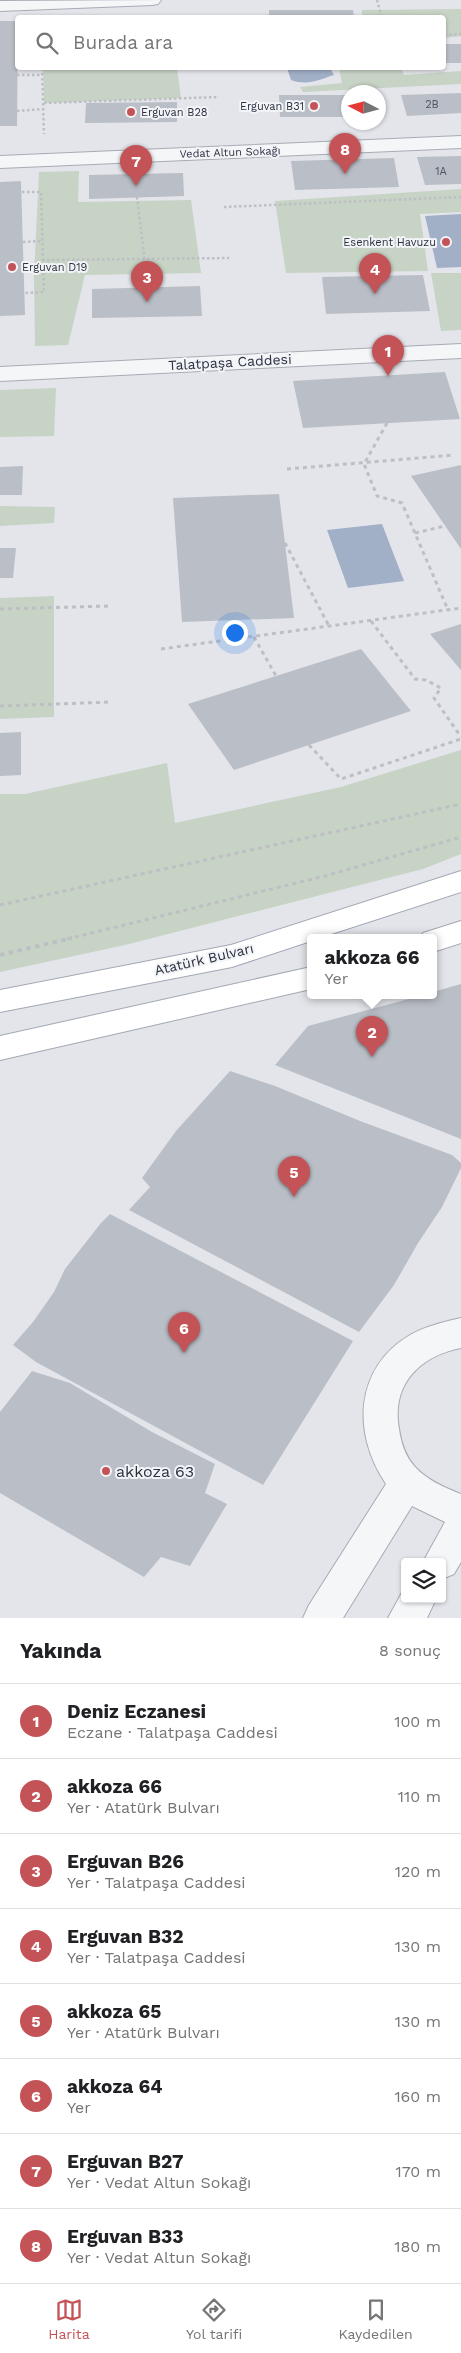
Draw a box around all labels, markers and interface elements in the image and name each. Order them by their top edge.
search box [15,15,446,70]
icon: search [33,29,61,57]
text: Burada ara [73,31,173,54]
north arrow [341,85,386,130]
house number: 2B [425,98,439,111]
place label: Erguvan B31 [240,100,304,113]
marker: Erguvan B31 [308,100,320,112]
marker: Erguvan B28 [125,106,137,118]
place label: Erguvan B28 [141,106,208,119]
pin: 8 [329,133,361,174]
street label: Vedat Altun Sokağı [179,144,281,161]
pin: 7 [120,145,152,186]
house number: 1A [435,165,447,178]
place label: Esenkent Havuzu [343,236,436,249]
marker: Esenkent Havuzu [440,236,452,248]
pin: 4 [359,253,391,294]
marker: Erguvan D19 [6,261,18,273]
place label: Erguvan D19 [22,261,87,274]
pin: 3 [131,261,163,302]
pin: 1 [372,335,404,376]
street label: Talatpaşa Caddesi [168,351,292,373]
your location [222,620,248,646]
popup [307,934,437,999]
street label: Atatürk Bulvarı [153,940,255,978]
text: akkoza 66 [325,946,419,969]
text: Yer [325,969,348,988]
pin: 2 [356,1016,388,1057]
pin: 5 [278,1156,310,1197]
pin: 6 [168,1312,200,1353]
place label: akkoza 63 [116,1462,194,1481]
marker: akkoza 63 [100,1465,112,1477]
map controls [401,1558,446,1603]
button: layers [401,1558,446,1603]
text: Yakında [20,1638,101,1663]
text: 8 sonuç [379,1641,441,1660]
text: Deniz Eczanesi [67,1700,206,1723]
text: 1 [33,1712,39,1731]
text: 100 m [394,1712,441,1731]
text: Eczane · Talatpaşa Caddesi [67,1723,278,1742]
text: akkoza 66 [67,1775,162,1798]
text: 2 [31,1787,41,1806]
text: 110 m [398,1787,441,1806]
text: Yer · Atatürk Bulvarı [67,1798,220,1817]
text: Erguvan B26 [67,1850,184,1873]
text: 3 [31,1862,41,1881]
text: 120 m [395,1862,441,1881]
text: Yer · Talatpaşa Caddesi [67,1873,246,1892]
text: Erguvan B32 [67,1925,184,1948]
text: 4 [31,1937,41,1956]
text: 130 m [395,1937,441,1956]
text: Yer · Talatpaşa Caddesi [67,1948,246,1967]
text: akkoza 65 [67,2000,161,2023]
text: 5 [31,2012,41,2031]
text: 130 m [395,2012,441,2031]
text: Yer · Atatürk Bulvarı [67,2023,220,2042]
text: akkoza 64 [67,2075,163,2098]
text: 6 [31,2087,41,2106]
text: 160 m [394,2087,441,2106]
text: Yer [67,2098,91,2117]
text: Erguvan B27 [67,2150,184,2173]
text: 7 [31,2162,41,2181]
text: 170 m [395,2162,441,2181]
text: Yer · Vedat Altun Sokağı [67,2173,251,2192]
text: Erguvan B33 [67,2225,184,2248]
text: 8 [31,2237,41,2256]
text: 180 m [394,2237,441,2256]
text: Yer · Vedat Altun Sokağı [67,2248,251,2267]
tab: Harita [48,2296,90,2342]
tab: Yol tarifi [186,2296,242,2342]
tab: Kaydedilen [339,2296,413,2342]

